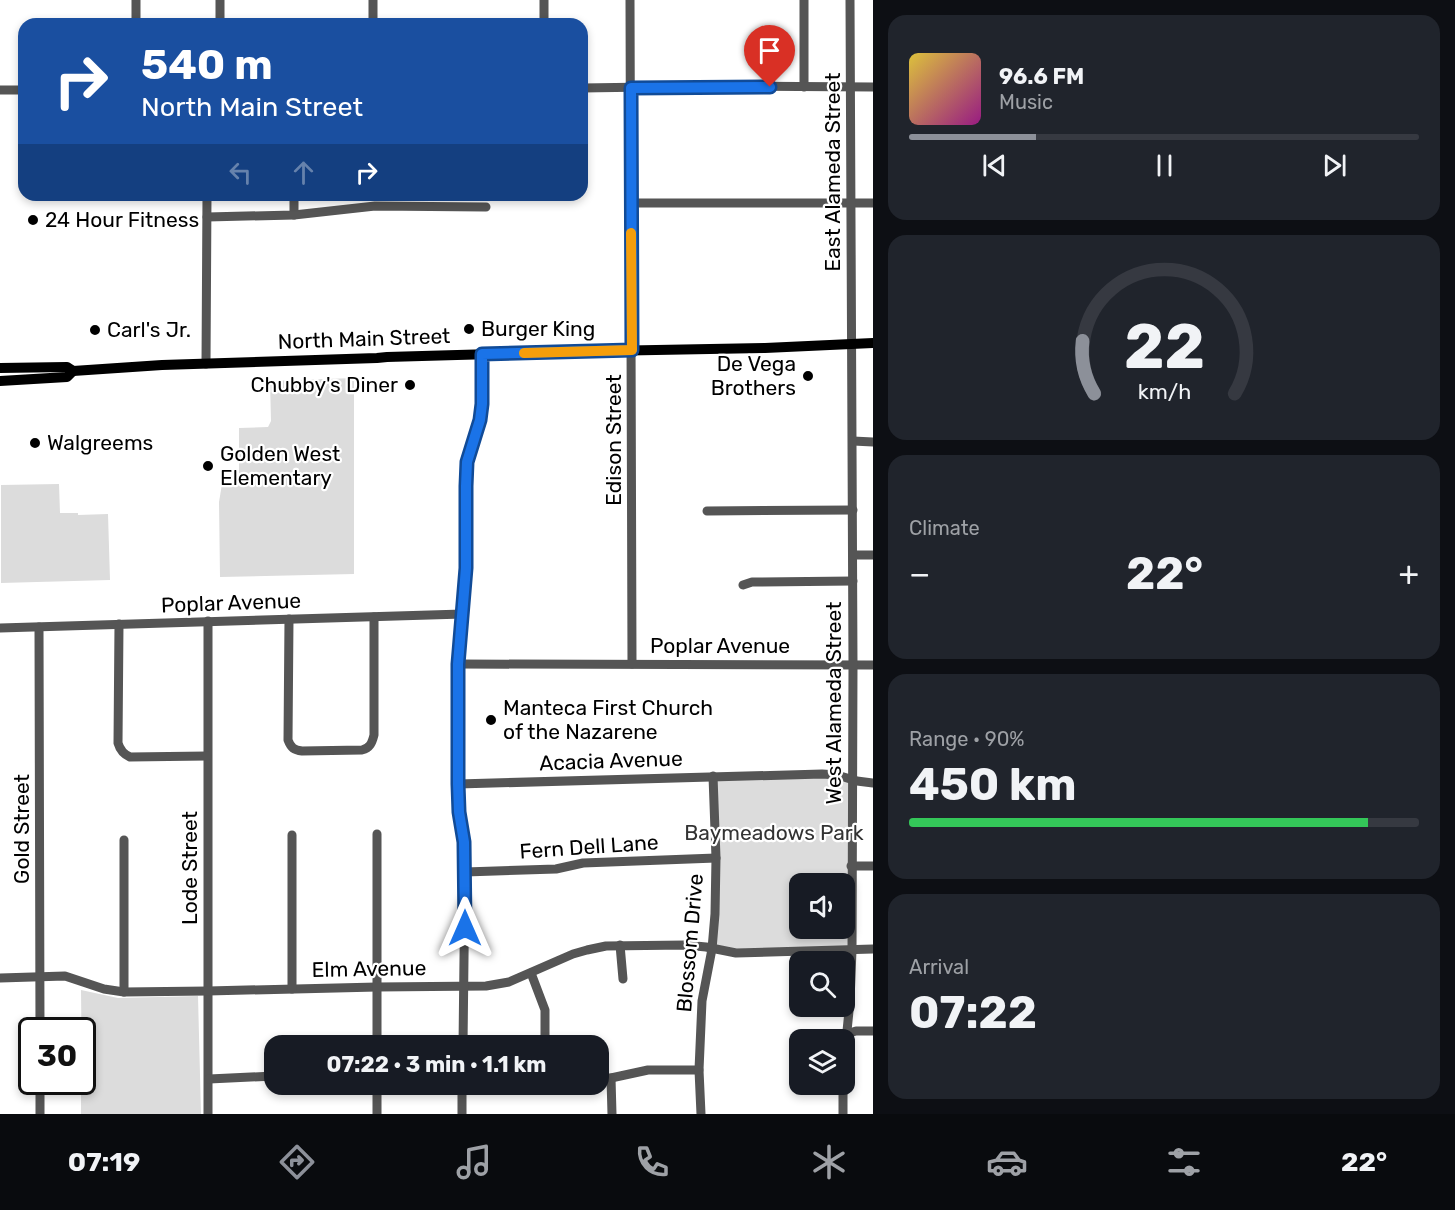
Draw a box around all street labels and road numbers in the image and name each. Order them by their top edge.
street label: East Alameda Street [820,73,845,271]
street label: North Main Street [277,323,451,354]
street label: Edison Street [601,374,626,506]
street label: Poplar Avenue [160,588,302,617]
street label: West Alameda Street [821,602,846,804]
street label: Poplar Avenue [650,633,790,658]
street label: Acacia Avenue [539,746,683,775]
street label: Gold Street [9,774,34,884]
street label: Lode Street [177,811,202,925]
street label: Fern Dell Lane [519,829,659,864]
street label: Blossom Drive [671,873,708,1013]
street label: Elm Avenue [311,955,427,982]

